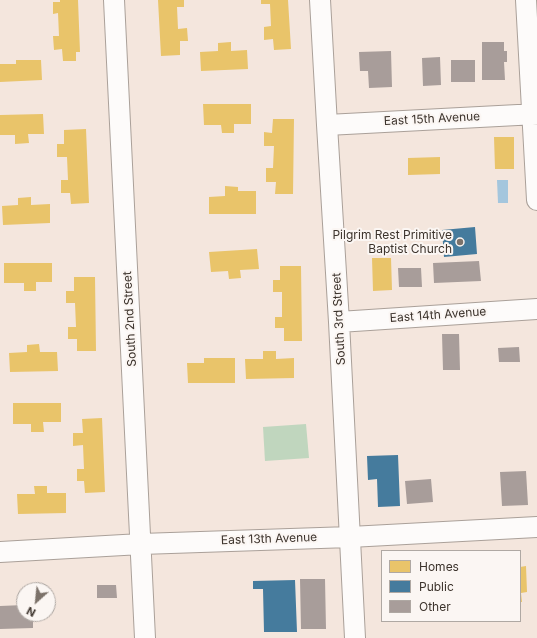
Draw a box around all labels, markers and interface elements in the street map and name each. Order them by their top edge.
street label: East 15th Avenue [384,109,480,129]
place label: Pilgrim Rest Primitive Baptist Church [332,228,452,256]
marker: Pilgrim Rest Primitive Baptist Church [455,237,465,247]
street label: South 2nd Street [120,271,140,367]
street label: South 3rd Street [329,272,349,366]
street label: East 14th Avenue [389,304,487,326]
street label: East 13th Avenue [221,530,317,548]
legend [381,550,521,622]
text: Homes [419,559,459,574]
text: Public [419,579,454,594]
north arrow [16,582,56,622]
text: Other [419,599,451,614]
text: N [24,604,38,620]

